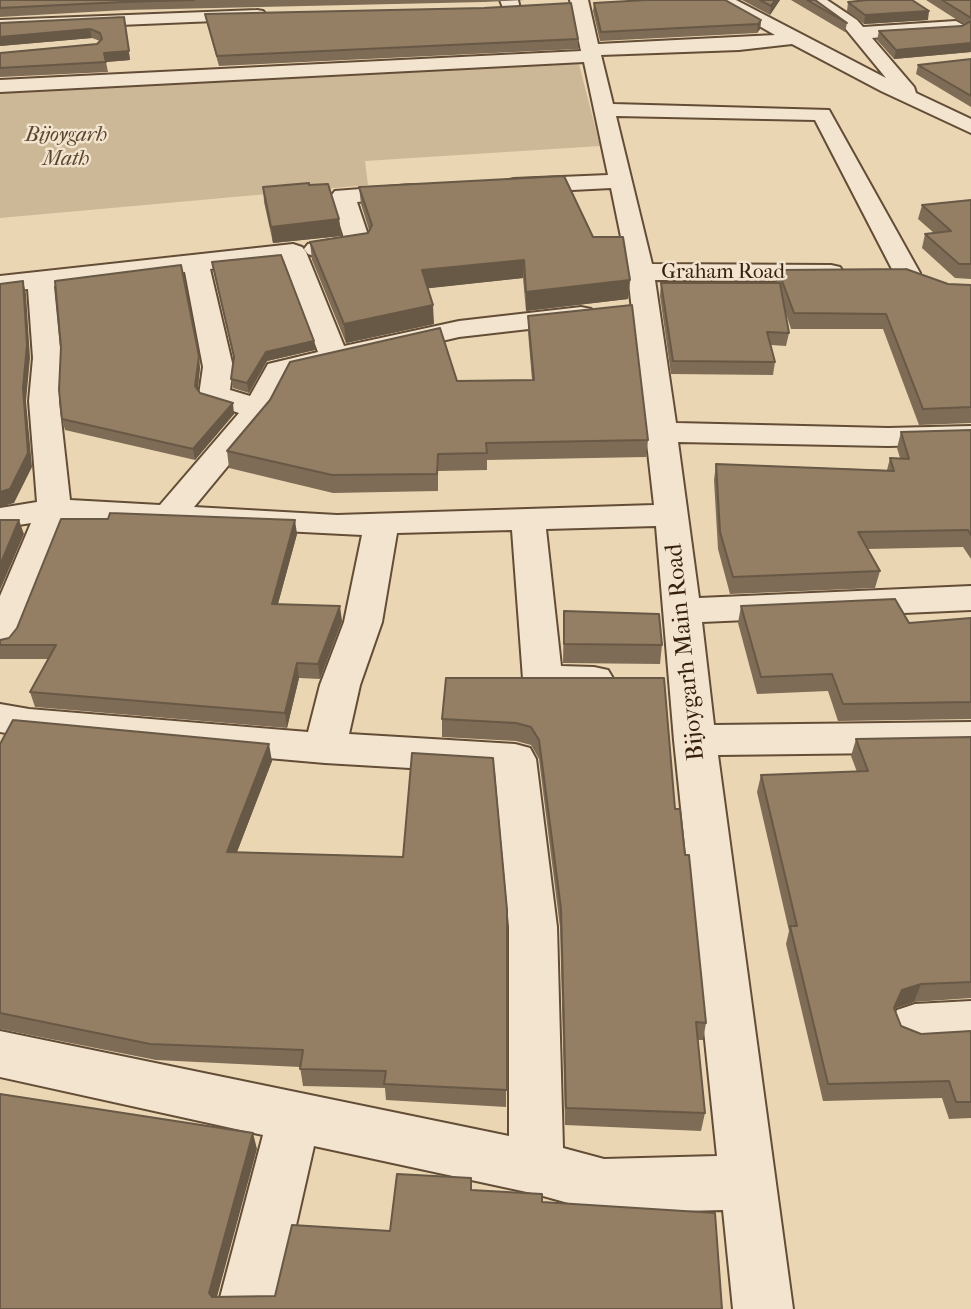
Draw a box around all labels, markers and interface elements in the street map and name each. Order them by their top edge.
park label: Bijoygarh Math [25,123,107,173]
street label: Graham Road [661,260,785,286]
street label: Bijoygarh Main Road [660,542,712,762]

